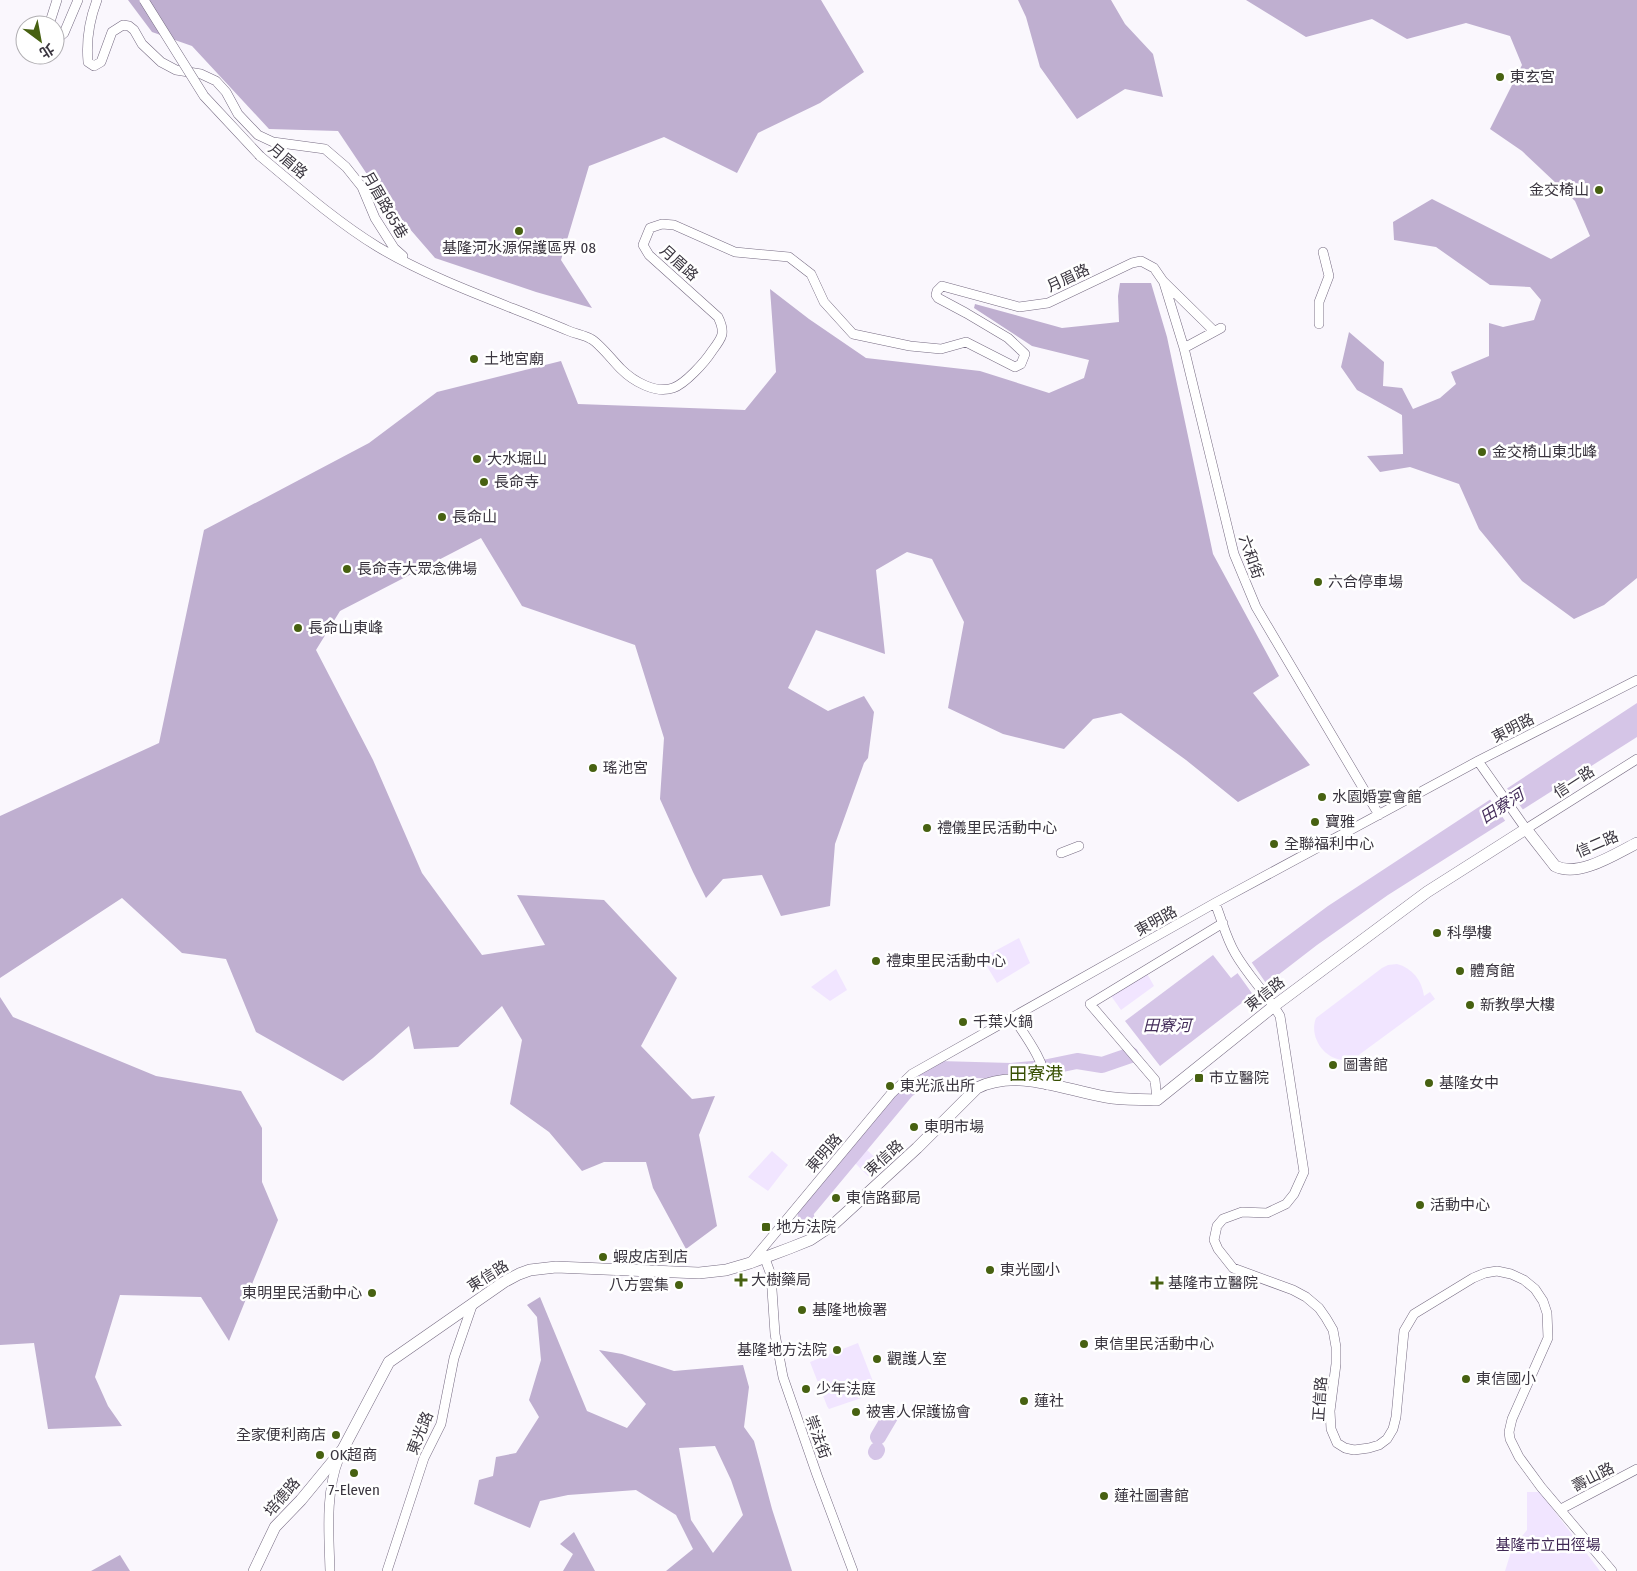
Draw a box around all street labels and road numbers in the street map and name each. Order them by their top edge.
street label: 月眉路 [265,140,311,182]
street label: 月眉路65巷 [359,168,411,242]
street label: 月眉路 [656,241,702,285]
street label: 月眉路 [1044,260,1092,296]
street label: 六和街 [1235,533,1267,581]
street label: 東明路 [1489,710,1537,746]
street label: 信一路 [1550,762,1598,802]
street label: 信二路 [1573,827,1621,861]
street label: 東明路 [1132,902,1180,940]
street label: 東信路 [1242,973,1288,1015]
street label: 東明路 [802,1130,846,1176]
street label: 東信路 [861,1136,907,1180]
street label: 東信路 [464,1256,512,1296]
street label: 正信路 [1309,1376,1331,1422]
street label: 東光路 [403,1409,437,1457]
street label: 崇法街 [802,1413,834,1461]
street label: 壽山路 [1569,1459,1617,1495]
street label: 培德路 [260,1474,304,1520]

